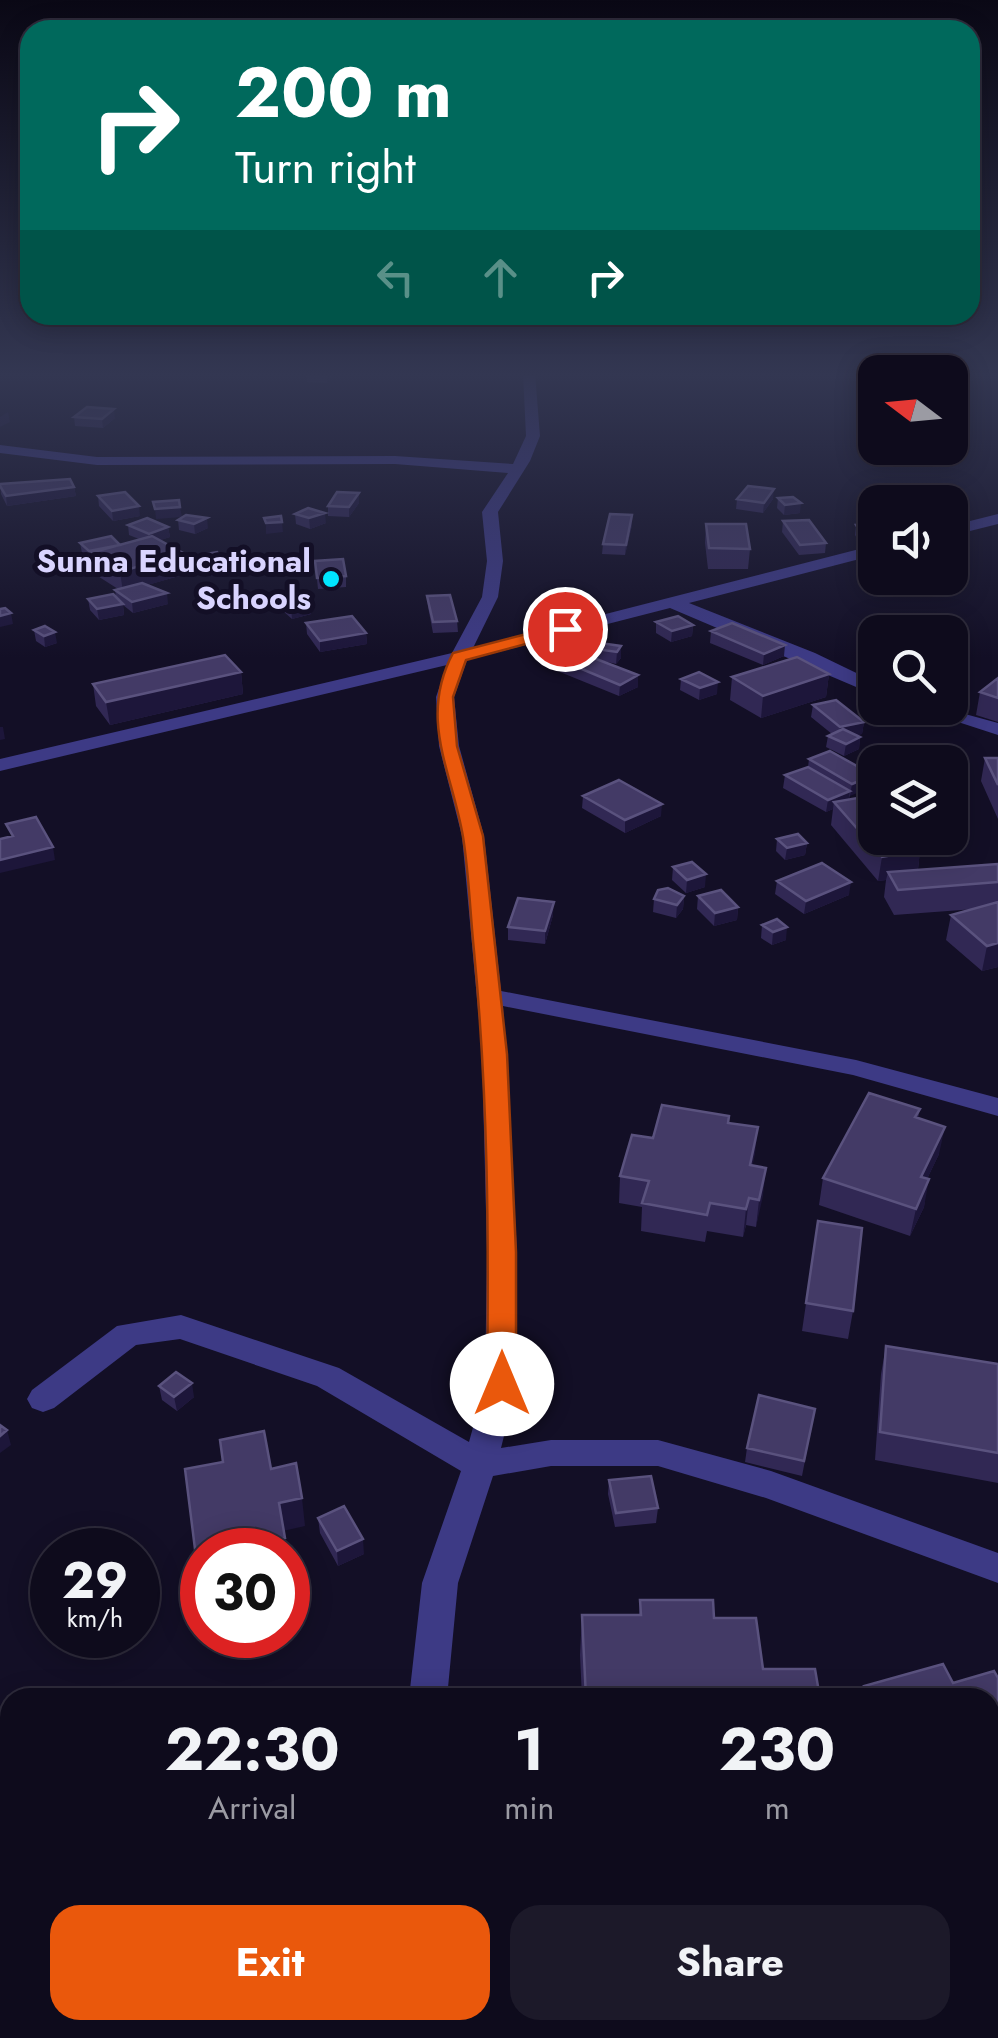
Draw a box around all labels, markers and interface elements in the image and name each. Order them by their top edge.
text: 200 m [235,42,452,143]
icon: right [70,60,200,190]
text: Turn right [235,135,416,200]
icon: left [368,250,423,305]
icon: ahead [473,250,528,305]
icon: right [578,250,633,305]
north arrow [858,355,968,465]
map controls [858,355,968,855]
button: sound [858,485,968,595]
place label: Sunna Educational Schools [36,538,311,621]
marker: Sunna Educational Schools [320,568,342,590]
pin [523,587,608,672]
icon: arrive [538,602,593,657]
button: search [858,615,968,725]
button: layers [858,745,968,855]
position arrow [450,1332,554,1436]
speed limit sign: 30 [180,1528,310,1658]
text: 29 [62,1544,128,1617]
text: km/h [67,1600,123,1636]
text: 22:30 [165,1706,340,1793]
text: 1 [514,1706,545,1793]
text: 230 [719,1706,835,1793]
text: Arrival [208,1785,296,1831]
text: min [504,1785,554,1831]
text: m [765,1785,790,1831]
button: Exit [50,1905,490,2020]
button: Share [510,1905,950,2020]

